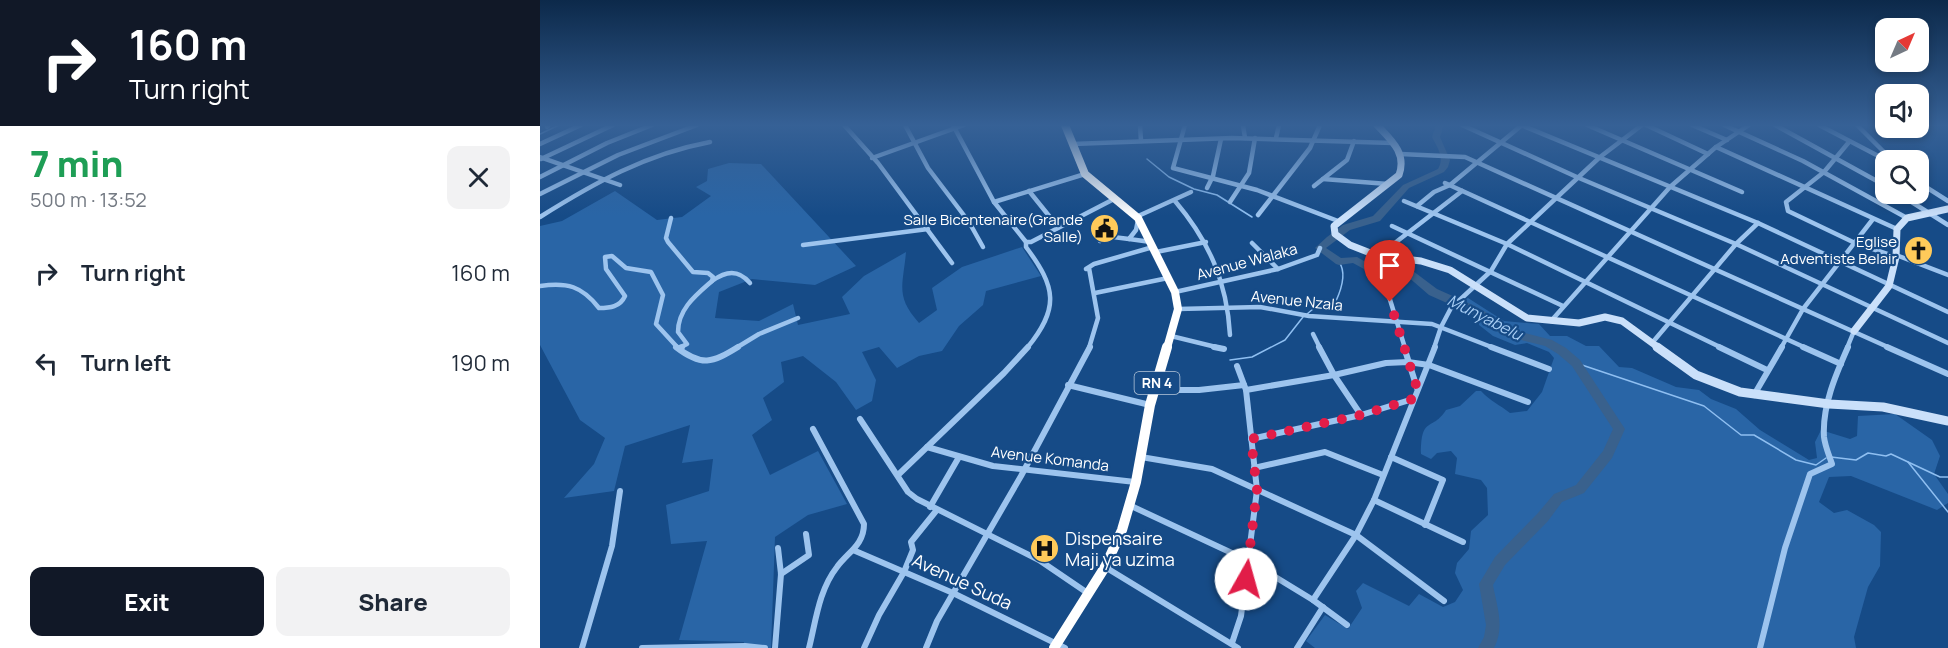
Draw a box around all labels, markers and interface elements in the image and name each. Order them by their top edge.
text: 160 m [129,15,247,73]
north arrow [1875,18,1929,72]
map controls [1875,18,1929,204]
icon: right [30,24,108,102]
text: Turn right [129,70,250,107]
button: sound [1875,84,1929,138]
text: 7 min [30,139,123,188]
button: close [447,146,510,209]
button: search [1875,150,1929,204]
text: 500 m · 13:52 [30,186,147,213]
place label: Salle Bicentenaire(Grande Salle) [904,209,1083,247]
public building icon: Salle Bicentenaire(Grande Salle) [1088,213,1120,245]
place label: Eglise Adventiste Belair [1780,231,1898,269]
church icon: Eglise Adventiste Belair [1902,235,1934,267]
street label: Avenue Walaka [1194,238,1300,285]
pin [1364,240,1415,302]
icon: arrive [1373,249,1406,282]
icon: right [30,257,63,290]
text: Turn right [81,258,186,288]
text: 160 m [451,258,510,288]
street label: Avenue Nzala [1250,285,1344,316]
water label: Munyabelu [1444,289,1527,346]
icon: left [30,347,63,380]
text: Turn left [81,348,171,378]
text: 190 m [451,348,510,378]
road number: RN 4 [1134,372,1180,394]
street label: Avenue Komanda [990,441,1110,476]
place label: Dispensaire Maji ya uzima [1065,526,1175,571]
hospital icon: Dispensaire Maji ya uzima [1028,533,1060,565]
street label: Avenue Suda [909,547,1016,615]
position arrow [1214,547,1278,611]
button: Exit [30,567,264,636]
button: Share [276,567,510,636]

